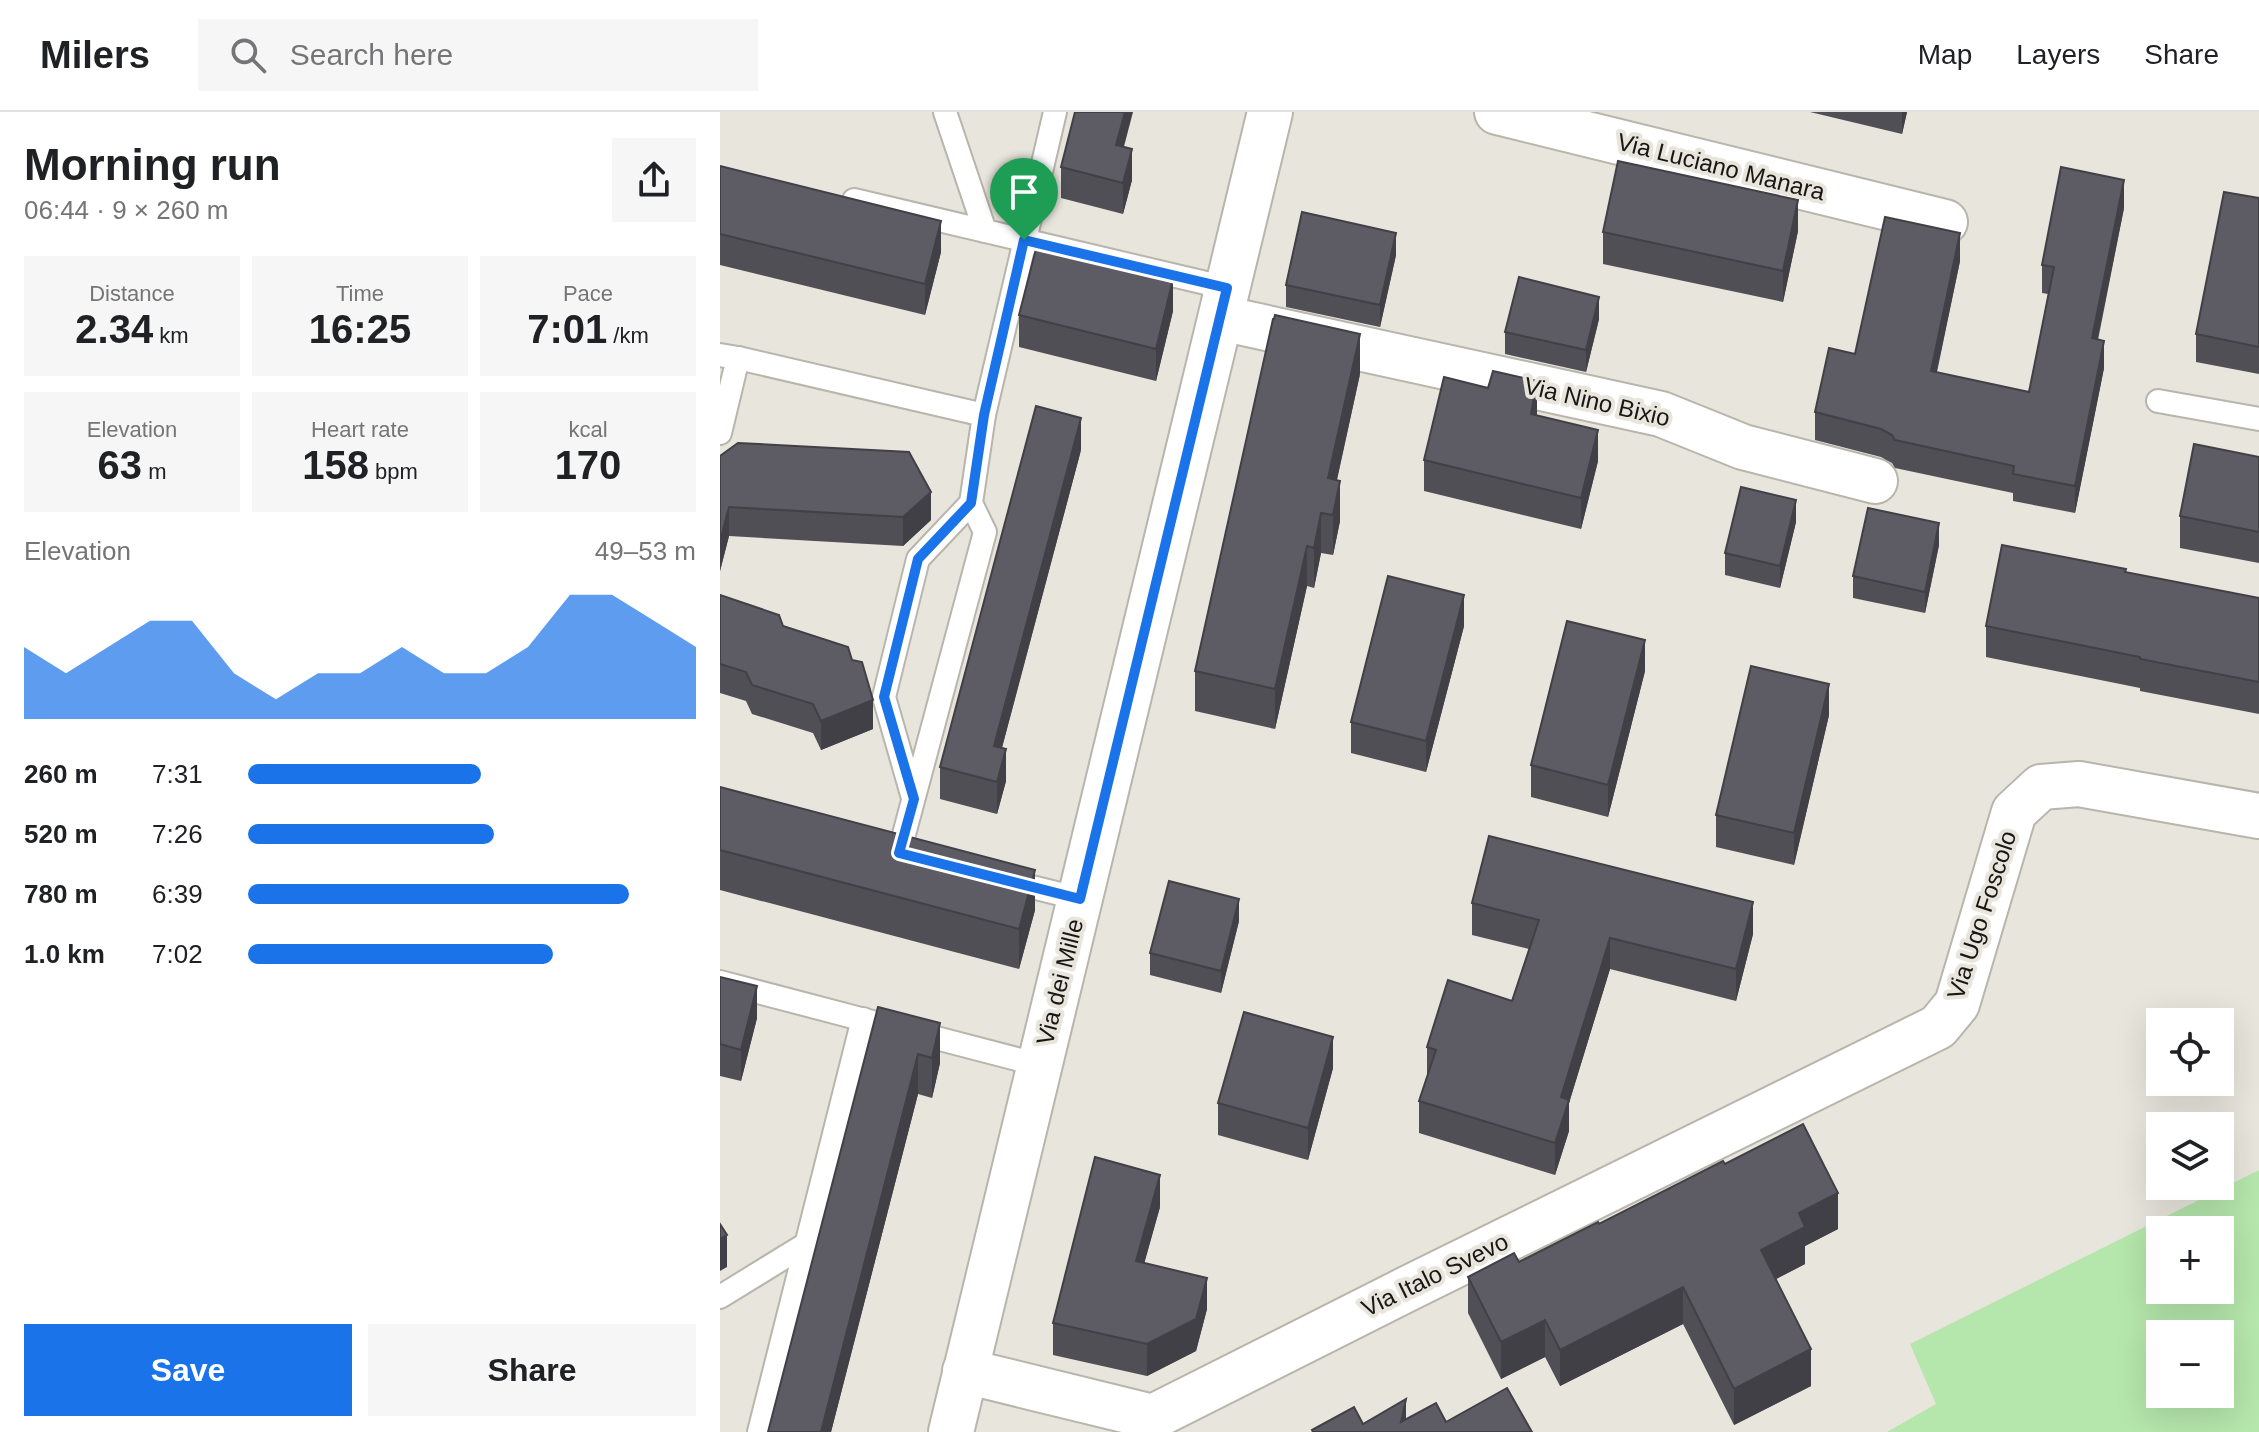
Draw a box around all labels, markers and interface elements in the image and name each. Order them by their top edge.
search box [198,19,758,91]
icon: search [226,33,270,77]
text: Milers [40,34,150,76]
text: Search here [290,38,453,71]
text: Map [1918,39,1972,70]
text: Layers [2016,39,2100,70]
text: Share [2144,39,2219,70]
street label: Via Luciano Manara [1614,128,1828,206]
button: share [612,138,696,222]
text: Morning run [24,140,281,189]
pin [990,158,1058,240]
icon: arrive [1002,170,1046,214]
text: 06:44 · 9 × 260 m [24,195,229,225]
text: Distance [89,281,175,306]
text: Time [336,281,384,306]
text: Pace [563,281,613,306]
text: 2.34 [75,307,153,351]
text: 16:25 [309,307,411,351]
text: 7:01 [527,307,607,351]
text: km [153,323,189,348]
text: /km [607,323,649,348]
street label: Via Nino Bixio [1522,372,1673,431]
text: Elevation [87,417,177,442]
text: Heart rate [311,417,409,442]
text: kcal [568,417,608,442]
text: 63 [98,443,142,487]
text: 158 [302,443,369,487]
text: 170 [555,443,621,487]
text: m [142,459,166,484]
text: bpm [369,459,418,484]
text: Elevation [24,536,131,566]
text: 49–53 m [595,536,696,566]
text: 260 m [24,759,98,789]
text: 7:31 [152,759,203,789]
text: 520 m [24,819,98,849]
text: 7:26 [152,819,203,849]
street label: Via Ugo Foscolo [1942,827,2022,1003]
text: 780 m [24,879,98,909]
text: 6:39 [152,879,203,909]
street label: Via dei Mille [1031,916,1088,1048]
text: 1.0 km [24,939,105,969]
text: 7:02 [152,939,203,969]
map controls [2146,1008,2234,1408]
button: locate [2146,1008,2234,1096]
button: layers [2146,1112,2234,1200]
button: + [2146,1216,2234,1304]
street label: Via Italo Svevo [1357,1227,1512,1322]
button: − [2146,1320,2234,1408]
button: Save [24,1324,352,1416]
button: Share [368,1324,696,1416]

